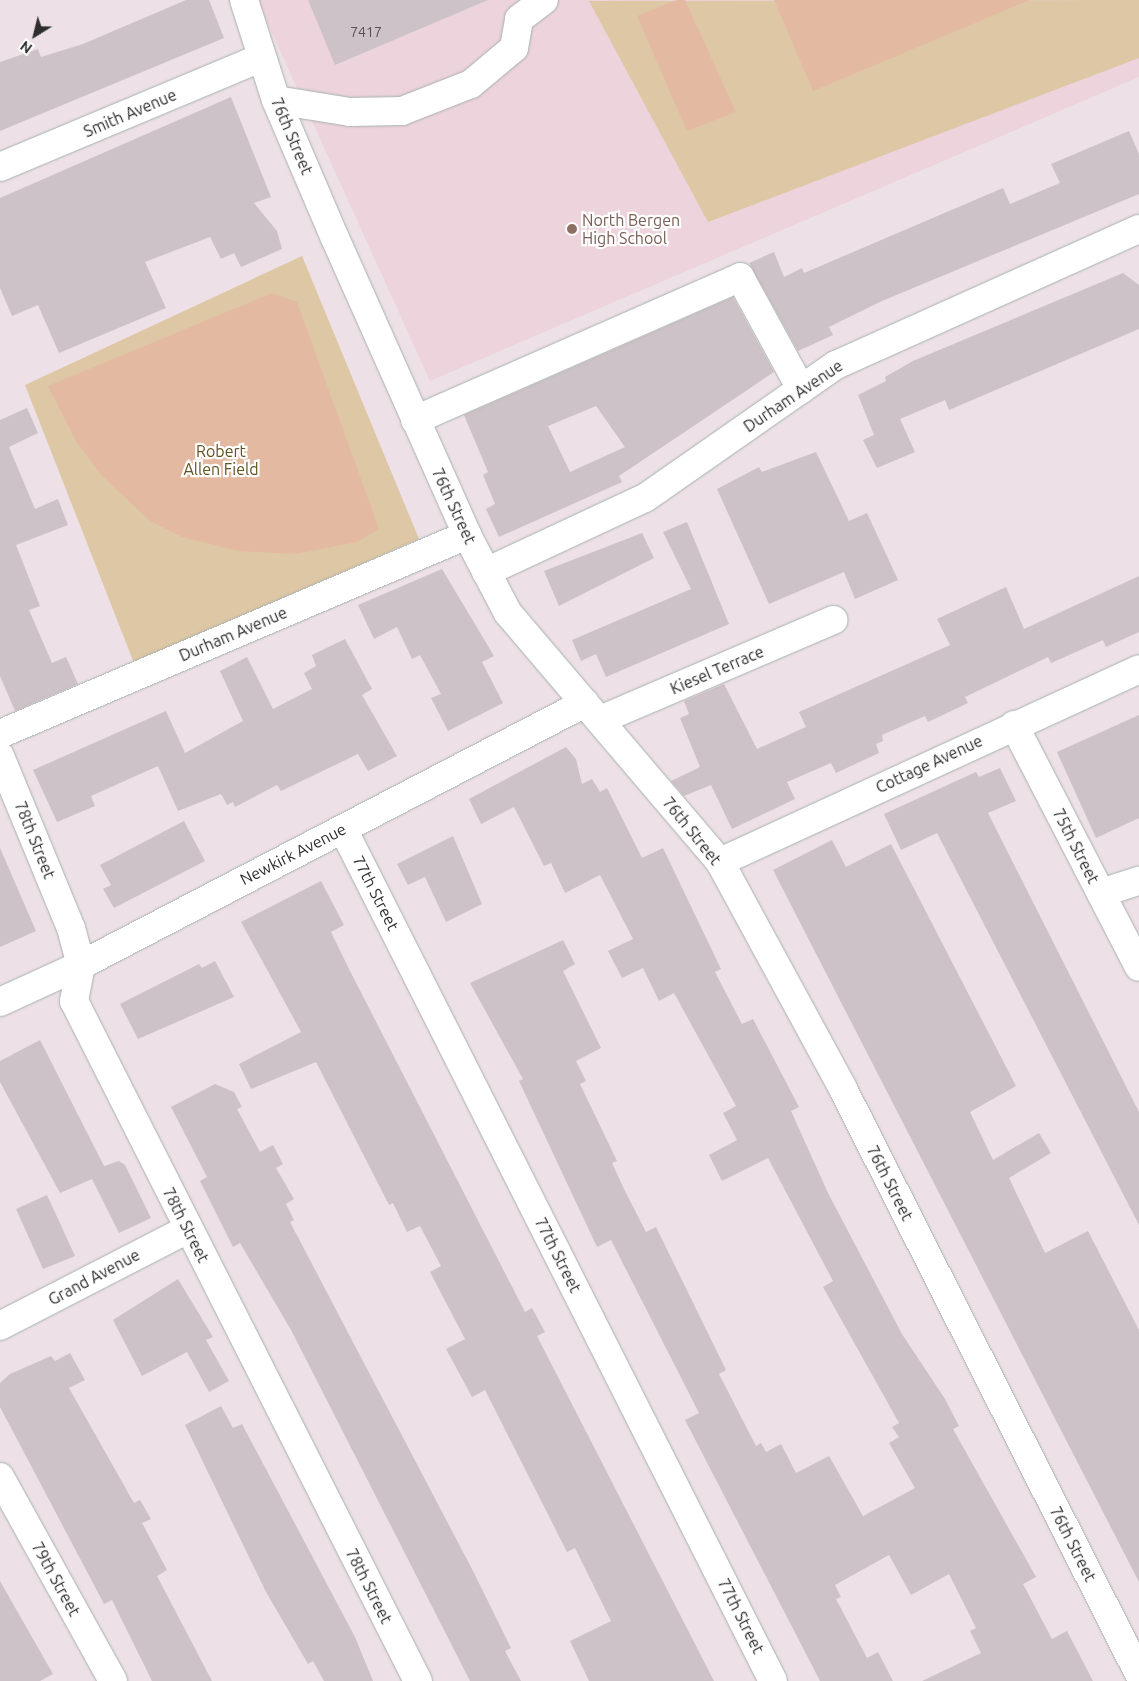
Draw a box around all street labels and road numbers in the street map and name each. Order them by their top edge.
street label: Smith Avenue [81,85,179,141]
street label: 76th Street [267,95,317,177]
street label: Durham Avenue [740,356,846,436]
street label: 76th Street [428,465,480,547]
street label: Durham Avenue [176,603,290,665]
street label: Kiesel Terrace [667,642,767,698]
street label: Cottage Avenue [873,731,985,797]
street label: 76th Street [659,793,725,869]
street label: 78th Street [11,798,59,882]
street label: 75th Street [1049,805,1103,887]
street label: Newkirk Avenue [237,819,349,889]
street label: 77th Street [349,852,403,934]
street label: 76th Street [863,1142,917,1224]
street label: 78th Street [159,1184,213,1266]
street label: 77th Street [531,1214,585,1296]
street label: Grand Avenue [45,1245,143,1309]
street label: 76th Street [1046,1503,1100,1585]
street label: 79th Street [28,1539,84,1619]
street label: 78th Street [342,1545,396,1627]
street label: 77th Street [714,1575,768,1657]

